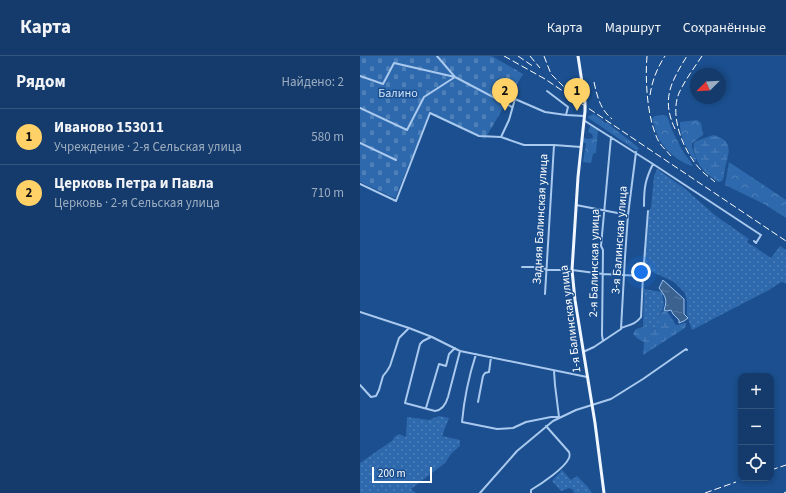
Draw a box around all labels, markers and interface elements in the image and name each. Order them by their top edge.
text: Карта [20,14,71,41]
text: Карта [547,18,583,38]
text: Маршрут [605,18,661,38]
text: Сохранённые [683,18,766,38]
north arrow [690,68,726,104]
text: Рядом [16,70,66,94]
text: Найдено: 2 [282,73,344,91]
pin: 2 [492,78,518,111]
pin: 1 [564,78,590,111]
park label: Балино [378,85,418,102]
text: Иваново 153011 [54,117,164,138]
text: 1 [26,128,32,146]
text: 580 m [311,128,344,146]
text: Учреждение · 2-я Сельская улица [54,138,242,156]
street label: Задняя Балинская улица [529,153,552,285]
text: Церковь Петра и Павла [54,173,214,194]
text: 2 [26,184,32,202]
text: 710 m [311,184,344,202]
street label: 3-я Балинская улица [607,185,632,295]
text: Церковь · 2-я Сельская улица [54,194,220,212]
street label: 2-я Балинская улица [585,209,604,317]
your location [631,262,651,282]
street label: 1-я Балинская улица [555,264,586,374]
map controls [738,373,774,481]
button: + [738,373,774,409]
button: − [738,409,774,445]
button: locate [738,445,774,481]
scale bar [372,465,432,484]
text: 200 m [378,466,406,481]

